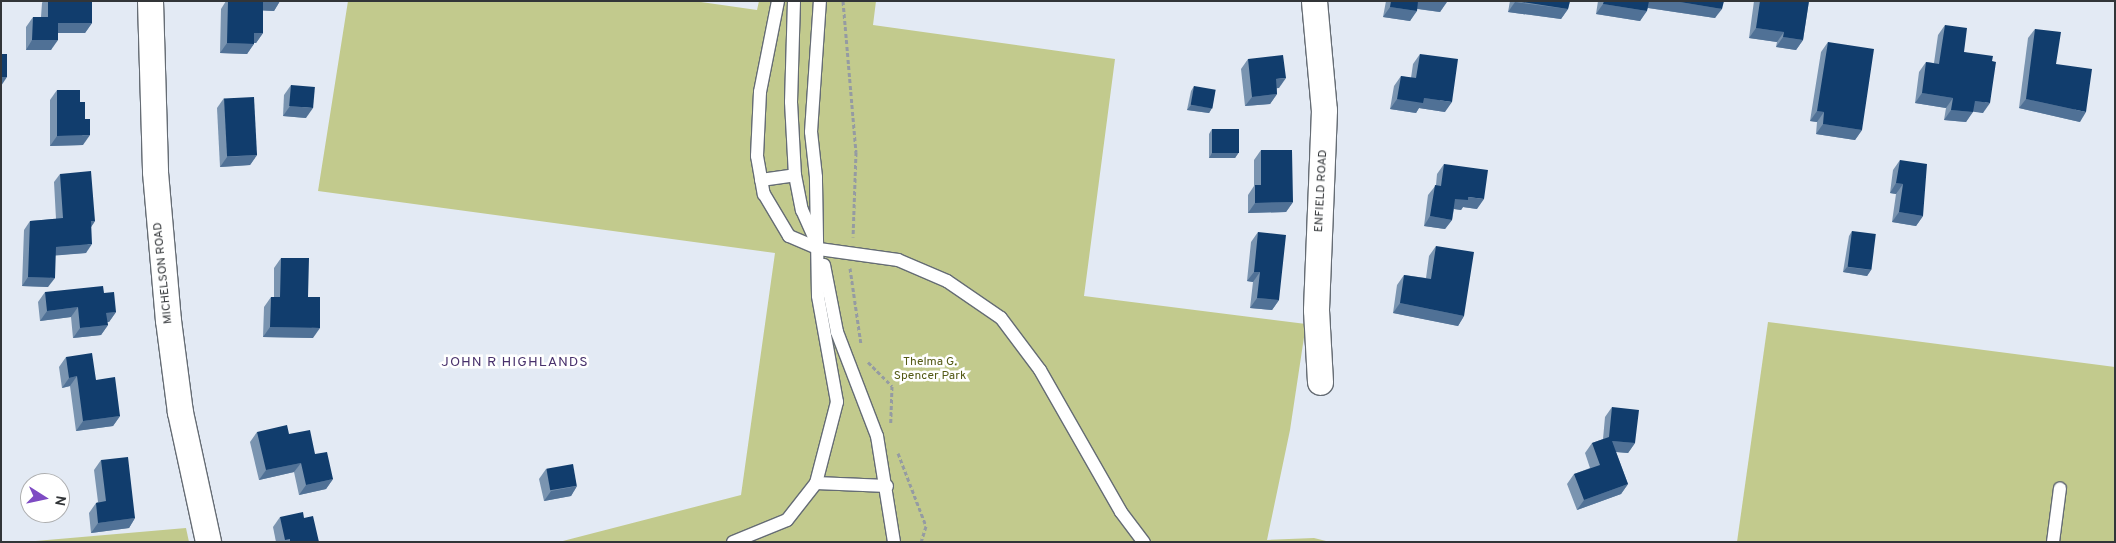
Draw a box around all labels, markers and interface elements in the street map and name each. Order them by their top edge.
street label: ENFIELD ROAD [1313,149,1331,233]
street label: MICHELSON ROAD [151,221,177,325]
district label: JOHN R HIGHLANDS [439,355,591,371]
park label: Thelma G. Spencer Park [894,356,966,384]
north arrow [20,473,70,523]
text: N [50,494,69,507]

